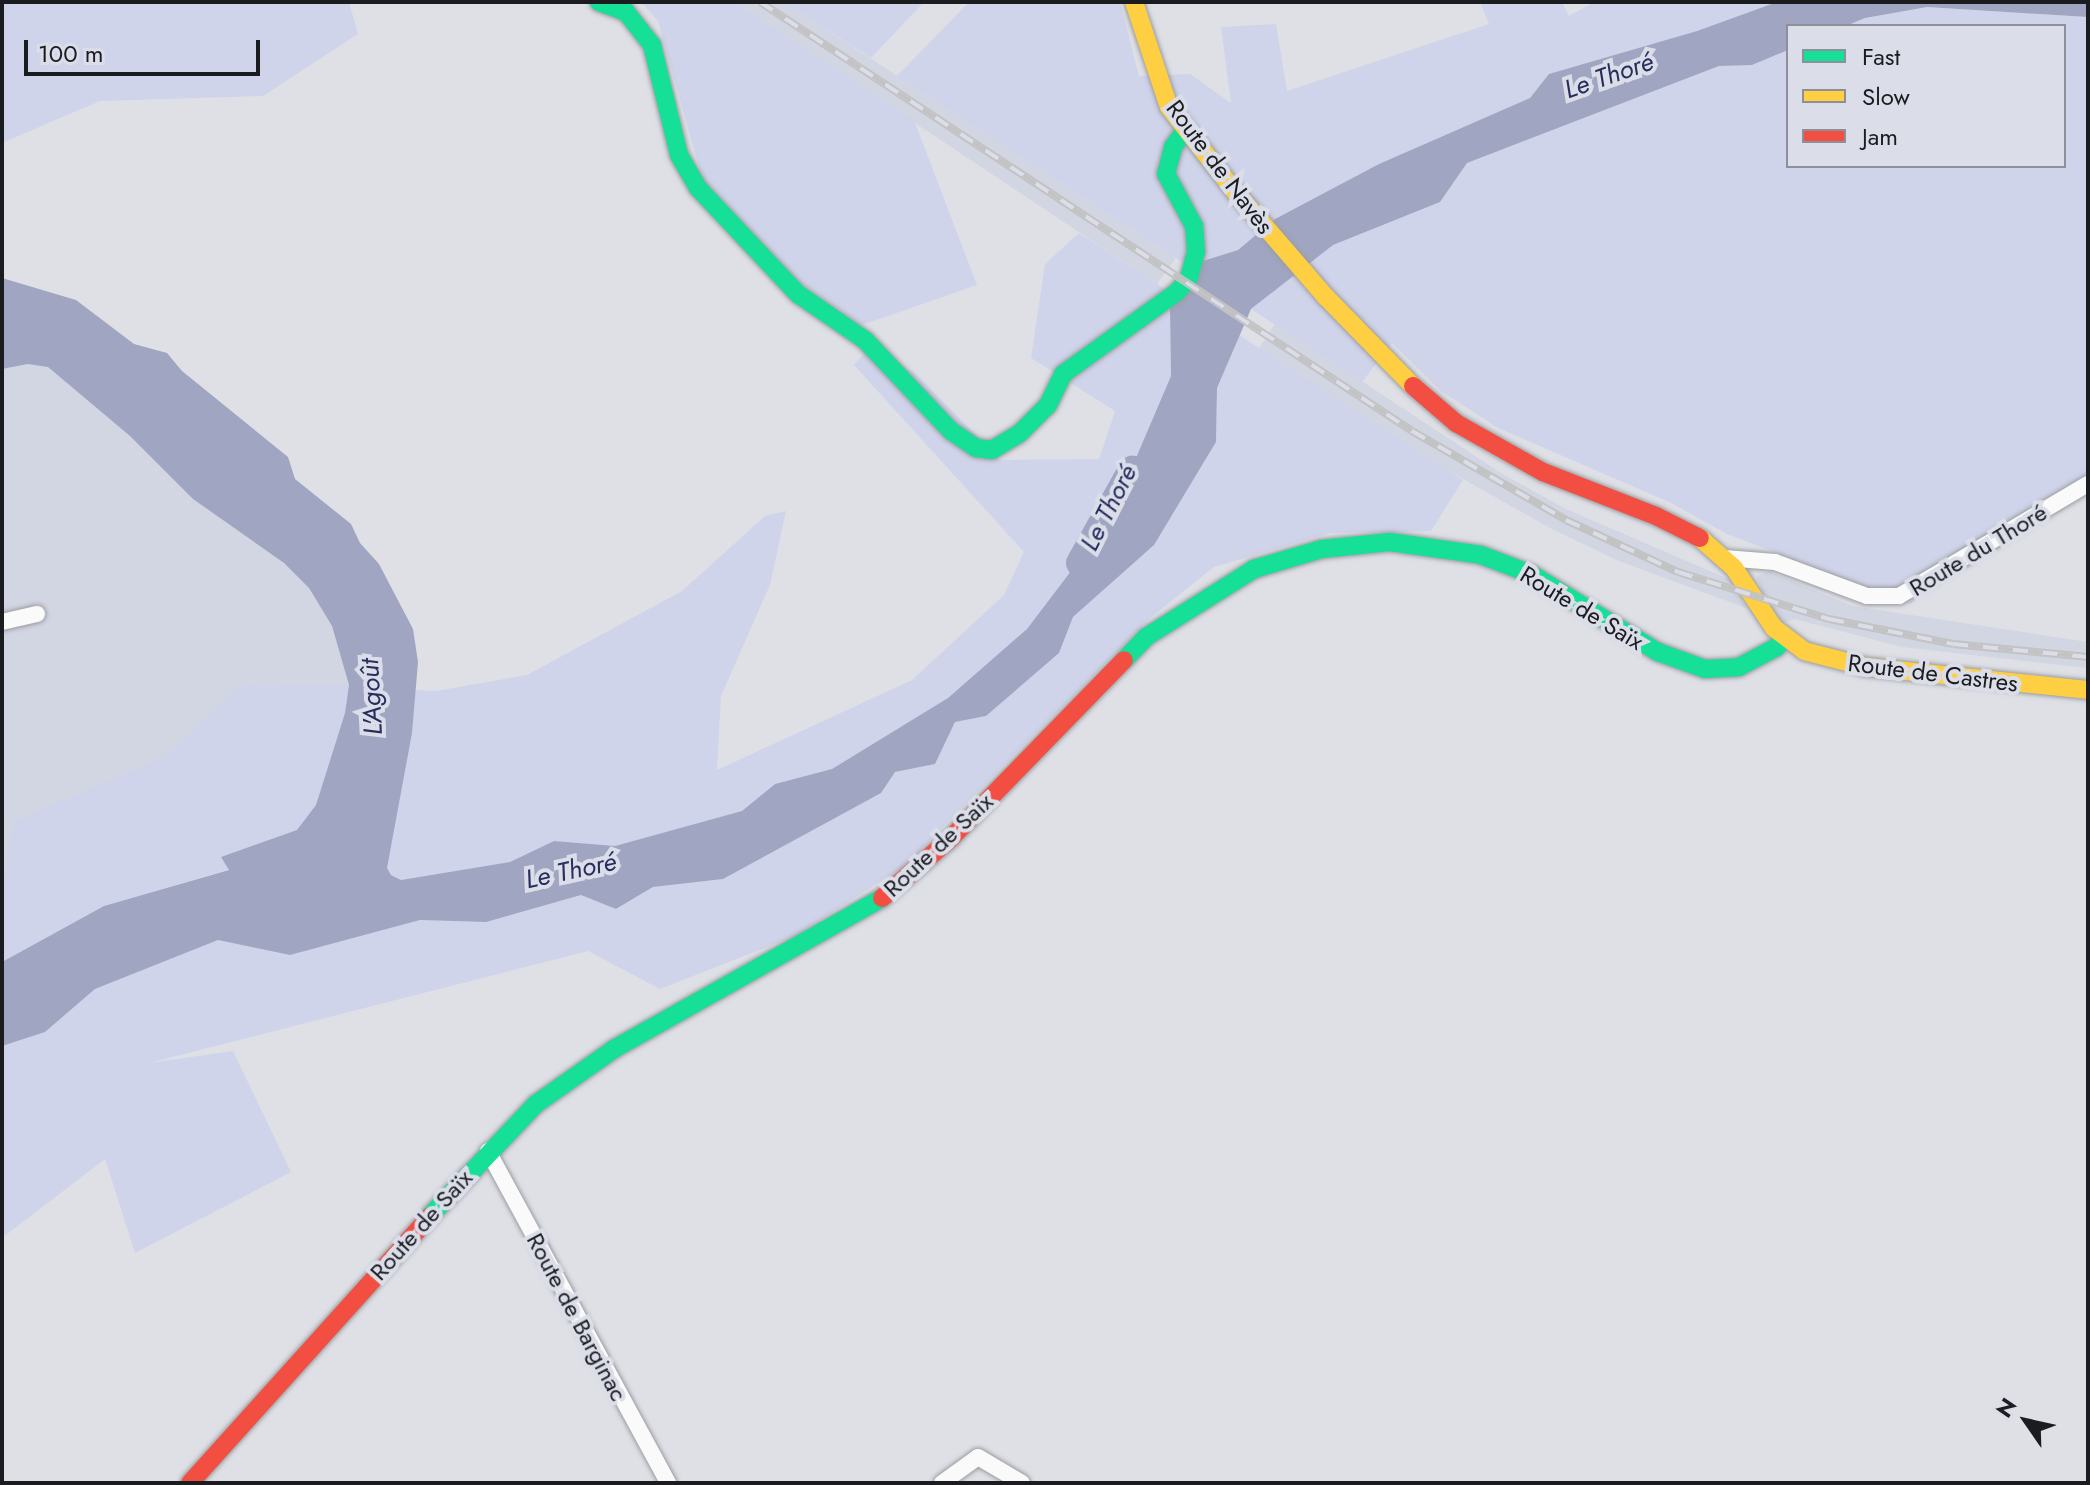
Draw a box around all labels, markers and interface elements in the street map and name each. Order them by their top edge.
scale bar [28,24,264,74]
legend [1786,24,2066,168]
text: 100 m [38,36,104,71]
text: Fast [1862,39,1900,74]
water label: Le Thoré [1560,46,1658,106]
text: Slow [1862,79,1910,114]
street label: Route de Navès [1160,94,1280,240]
text: Jam [1862,119,1898,154]
water label: Le Thoré [1074,460,1144,556]
street label: Route du Thoré [1904,498,2052,602]
street label: Route de Saïx [1515,560,1649,656]
street label: Route de Castres [1846,648,2020,698]
water label: L'Agoût [354,658,390,736]
street label: Route de Saïx [877,787,999,903]
water label: Le Thoré [523,846,619,896]
street label: Route de Saïx [364,1164,478,1286]
street label: Route de Barginac [521,1228,633,1406]
north arrow [1986,1381,2066,1461]
text: N [1988,1391,2024,1424]

